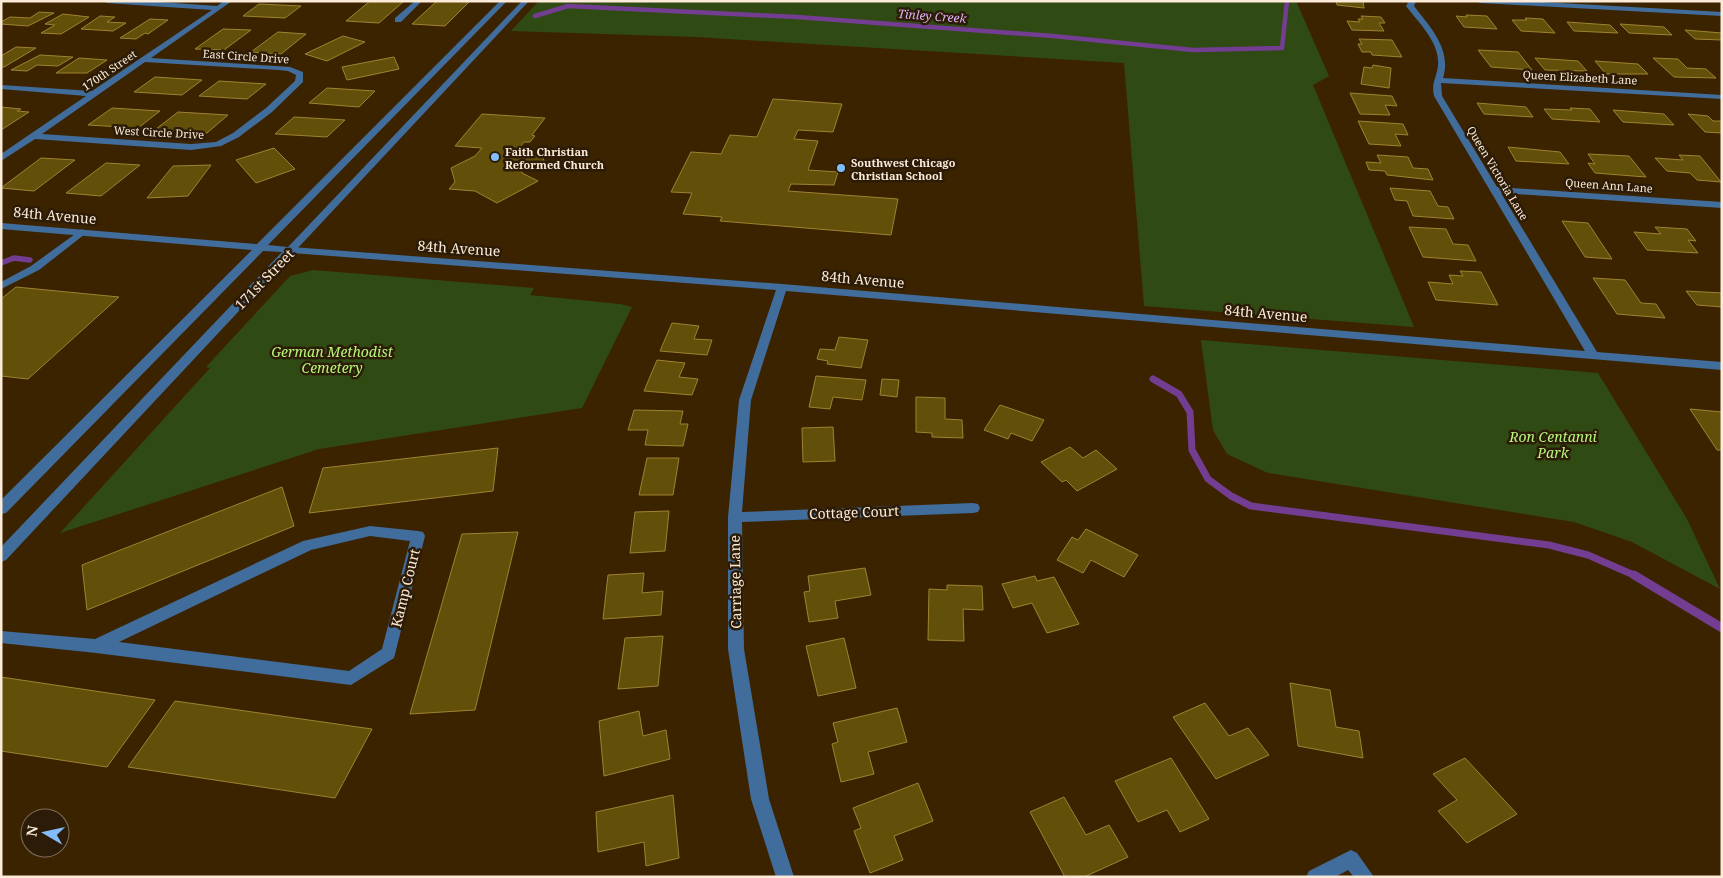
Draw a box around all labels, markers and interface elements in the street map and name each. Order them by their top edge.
water label: Tinley Creek [897,5,968,27]
street label: East Circle Drive [202,45,290,67]
street label: 170th Street [79,46,139,94]
street label: Queen Elizabeth Lane [1522,67,1638,88]
street label: West Circle Drive [113,122,205,142]
street label: Queen Victoria Lane [1464,123,1532,223]
place label: Faith Christian Reformed Church [505,144,605,172]
marker: Faith Christian Reformed Church [489,151,501,163]
place label: Southwest Chicago Christian School [851,155,956,183]
marker: Southwest Chicago Christian School [835,162,847,174]
street label: Queen Ann Lane [1565,174,1653,196]
street label: 84th Avenue [13,202,97,228]
street label: 84th Avenue [417,236,501,260]
street label: 171st Street [230,245,298,313]
street label: 84th Avenue [821,266,905,292]
street label: 84th Avenue [1224,300,1308,326]
park label: German Methodist Cemetery [271,342,394,377]
park label: Ron Centanni Park [1508,427,1598,462]
street label: Cottage Court [809,501,899,523]
street label: Carriage Lane [725,535,745,629]
street label: Kamp Court [386,547,424,629]
north arrow [20,808,70,858]
text: N [21,824,42,838]

